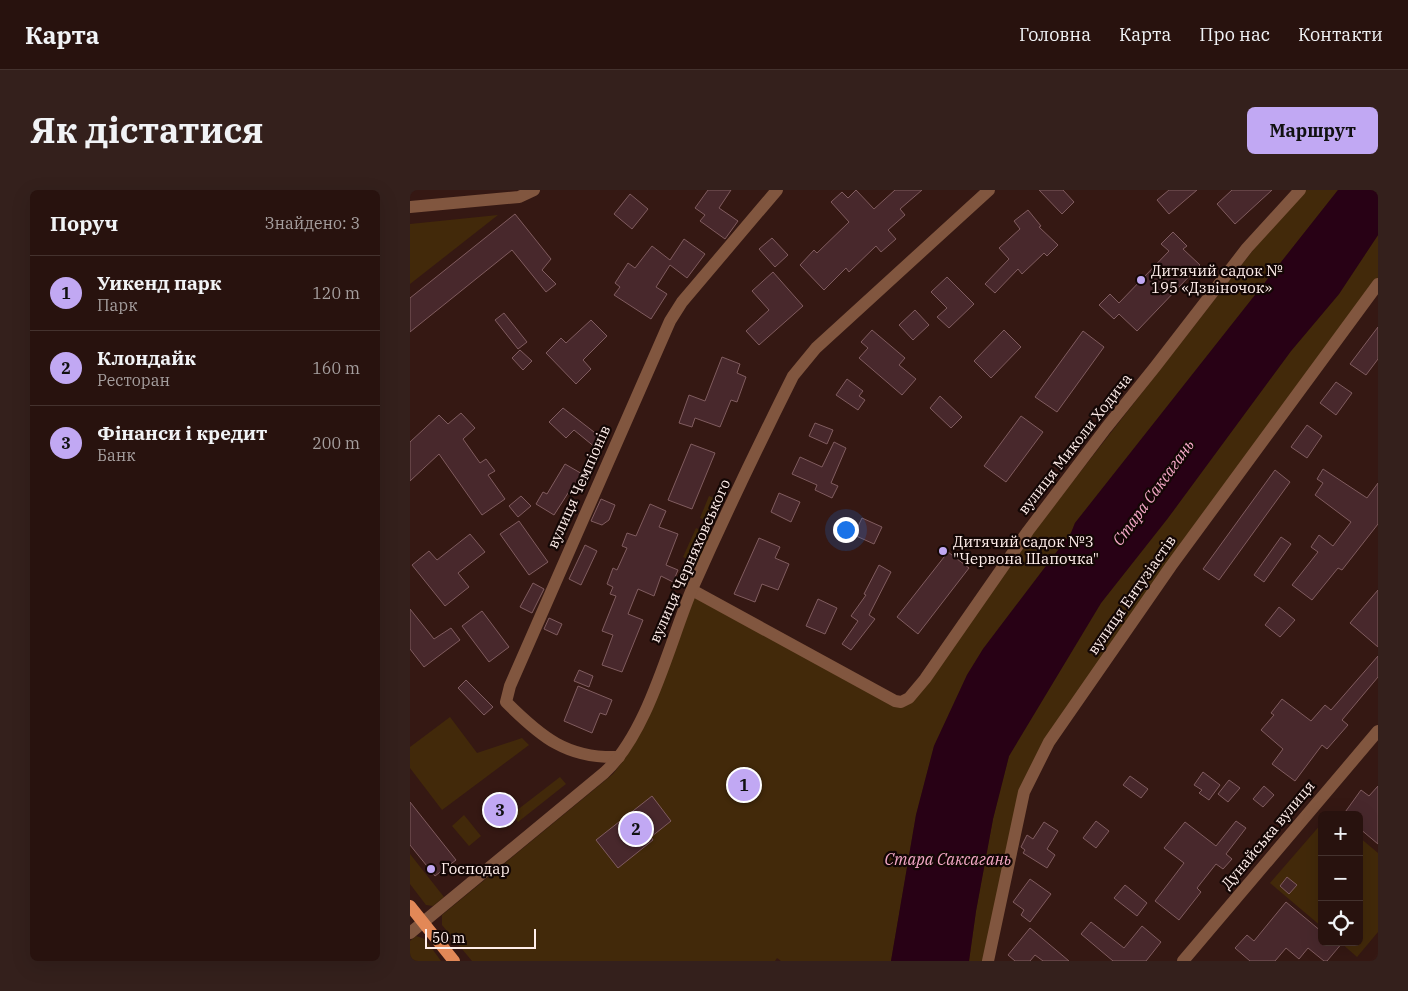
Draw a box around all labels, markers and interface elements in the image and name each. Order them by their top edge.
text: Карта [25,19,100,51]
text: Головна [1019,23,1091,46]
text: Карта [1119,23,1171,46]
text: Про нас [1199,23,1270,46]
text: Контакти [1298,23,1383,46]
text: Як дістатися [30,107,264,153]
button: Маршрут [1247,107,1378,154]
text: Поруч [50,209,118,237]
text: Знайдено: 3 [265,213,360,233]
place label: Дитячий садок № 195 «Дзвіночок» [1151,261,1283,297]
text: Уикенд парк [97,271,221,295]
marker: Дитячий садок № 195 «Дзвіночок» [1135,274,1147,286]
text: 1 [61,283,71,303]
text: 120 m [312,283,360,303]
text: Парк [97,295,137,315]
text: Клондайк [97,346,196,370]
text: 2 [61,358,71,378]
text: 160 m [312,358,360,378]
street label: вулиця Миколи Ходича [1014,369,1136,518]
text: Ресторан [97,370,170,390]
text: Фінанси і кредит [97,421,267,445]
street label: вулиця Чемпіонів [543,422,614,551]
text: 3 [61,433,71,453]
text: 200 m [312,433,360,453]
water label: Стара Саксагань [1108,435,1198,549]
text: Банк [97,445,136,465]
street label: вулиця Черняховського [645,476,734,646]
your location [833,517,859,543]
street label: вулиця Ентузіастів [1083,531,1180,658]
place label: Дитячий садок №3 "Червона Шапочка" [953,532,1099,568]
marker: Дитячий садок №3 "Червона Шапочка" [937,545,949,557]
pin: 1 [728,766,760,804]
street label: Дунайська вулиця [1217,777,1319,893]
pin: 3 [484,791,516,829]
pin: 2 [620,810,652,848]
map controls [1318,811,1363,946]
button: + [1318,811,1363,856]
water label: Стара Саксагань [885,849,1011,869]
button: − [1318,856,1363,901]
place label: Господар [441,859,510,878]
marker: Господар [425,863,437,875]
button: locate [1318,901,1363,946]
scale bar [425,926,536,949]
text: 50 m [432,929,465,947]

